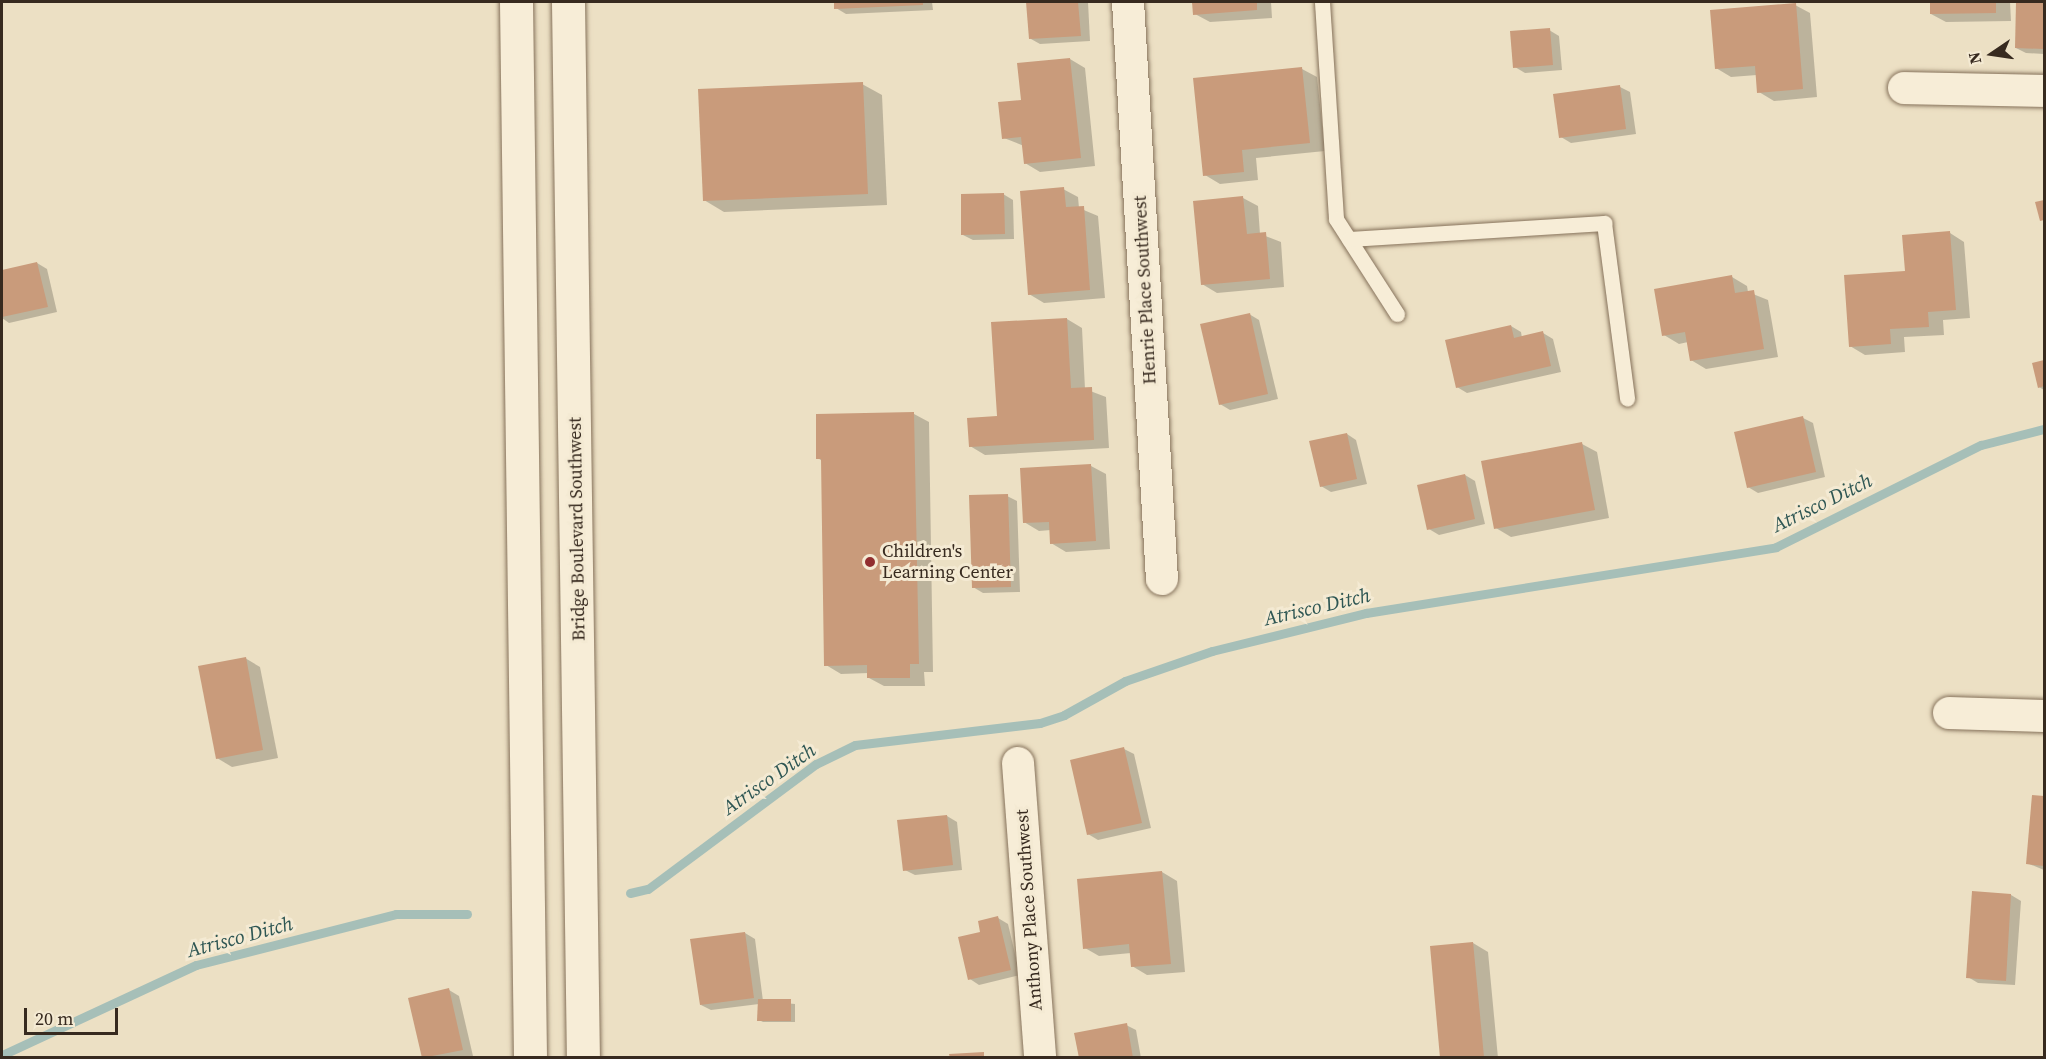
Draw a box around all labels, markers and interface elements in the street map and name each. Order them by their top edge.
north arrow [1962,24,2022,84]
text: N [1962,50,1986,66]
street label: Henrie Place Southwest [1129,195,1161,385]
street label: Bridge Boulevard Southwest [564,417,590,641]
water label: Atrisco Ditch [1768,468,1876,538]
place label: Children's Learning Center [882,541,1013,584]
marker: Children's Learning Center [863,555,877,569]
water label: Atrisco Ditch [1261,583,1373,631]
water label: Atrisco Ditch [718,738,820,820]
street label: Anthony Place Southwest [1011,809,1047,1011]
water label: Atrisco Ditch [185,911,295,963]
scale bar [27,996,122,1034]
text: 20 m [35,1006,73,1031]

